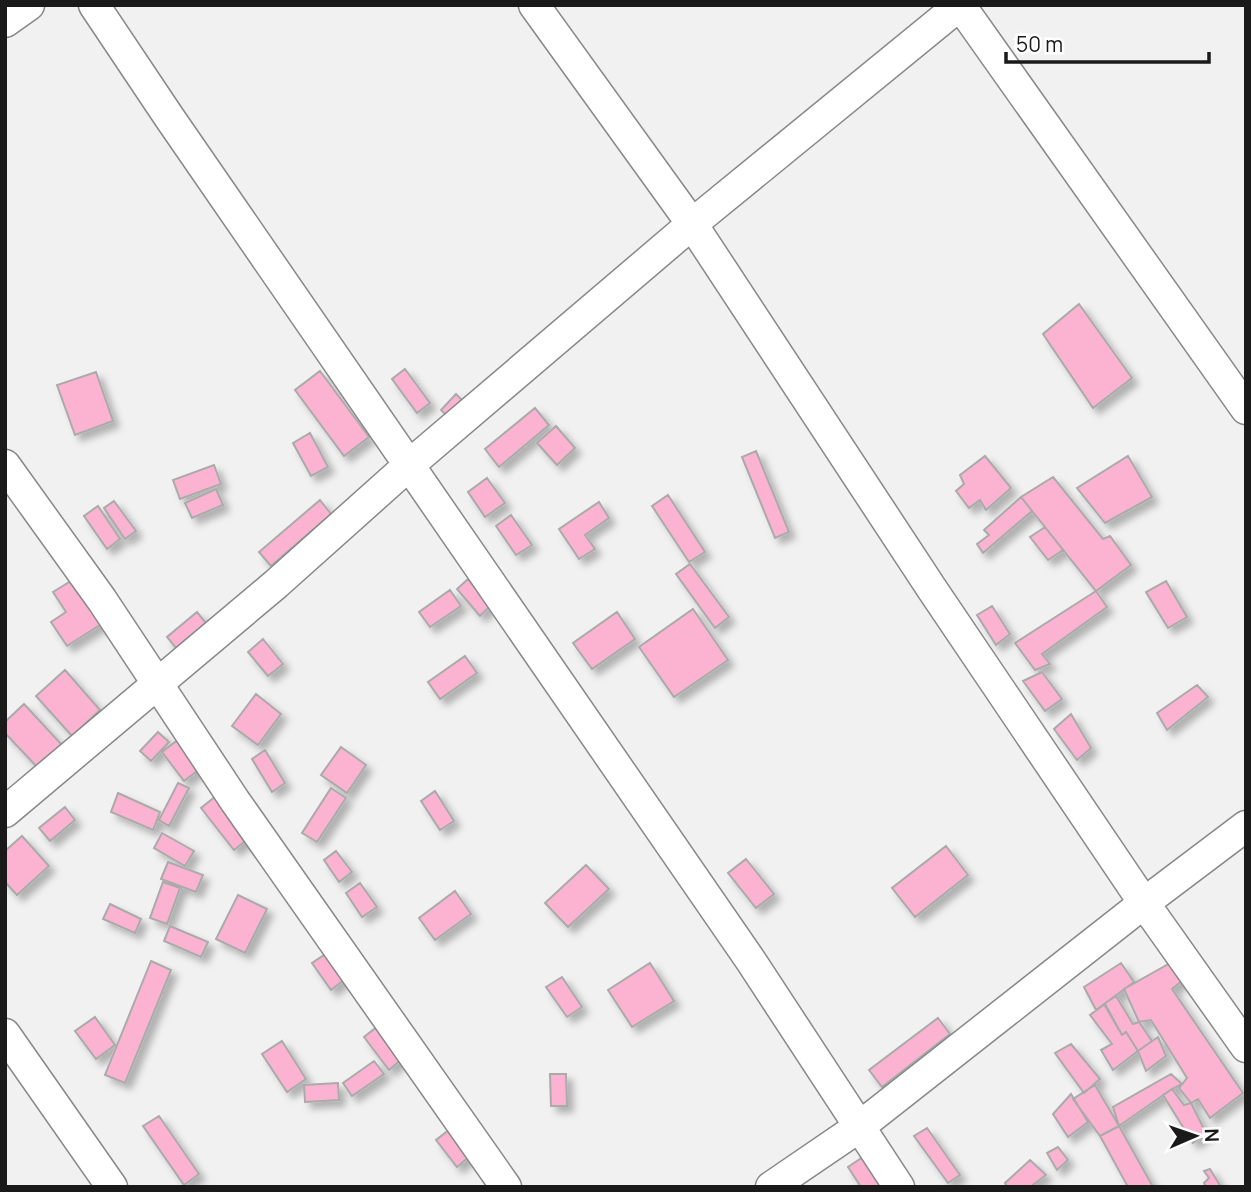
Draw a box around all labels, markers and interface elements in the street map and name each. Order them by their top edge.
scale bar [1006,21,1209,65]
text: 50 m [1016,30,1063,58]
north arrow [1160,1101,1230,1171]
text: N [1199,1128,1225,1143]

